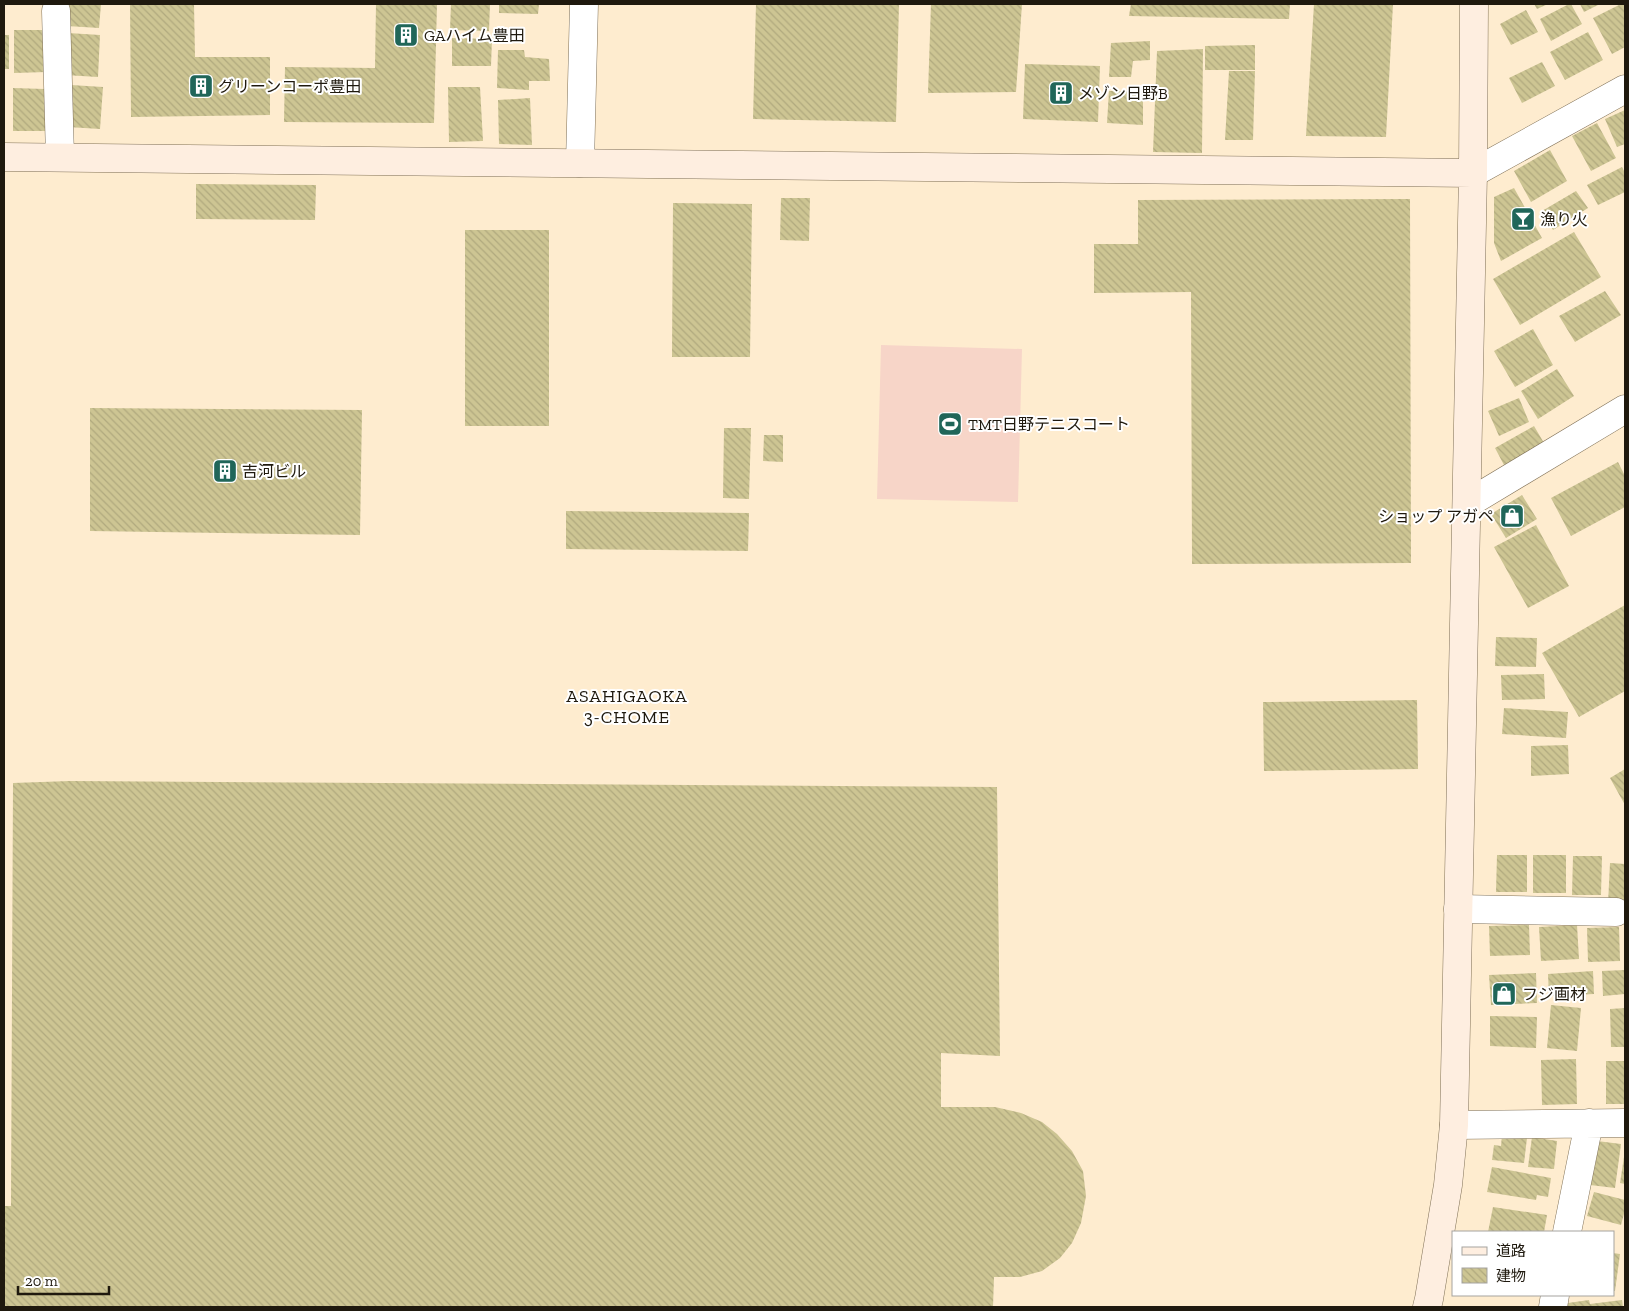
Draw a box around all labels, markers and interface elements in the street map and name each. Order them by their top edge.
building icon: GAハイム豊田 [393,22,419,48]
place label: GAハイム豊田 [424,26,525,45]
building icon: グリーンコーポ豊田 [188,73,214,99]
place label: グリーンコーポ豊田 [218,77,361,96]
building icon: メゾン日野B [1048,80,1074,106]
place label: メゾン日野B [1078,84,1168,103]
bar icon: 漁り火 [1510,206,1536,232]
place label: 漁り火 [1540,210,1588,229]
sports icon: TMT日野テニスコート [937,411,963,437]
place label: TMT日野テニスコート [968,415,1130,434]
building icon: 吉河ビル [212,458,238,484]
place label: 吉河ビル [242,462,306,481]
shop icon: ショップ アガペ [1499,503,1525,529]
place label: ショップ アガペ [1378,507,1494,526]
district label: ASAHIGAOKA 3-CHOME [566,685,688,728]
shop icon: フジ画材 [1491,981,1517,1007]
place label: フジ画材 [1522,985,1586,1004]
legend [1452,1231,1614,1296]
text: 道路 [1496,1242,1526,1260]
scale bar [18,1264,109,1296]
text: 建物 [1496,1267,1526,1285]
text: 20 m [25,1272,58,1290]

